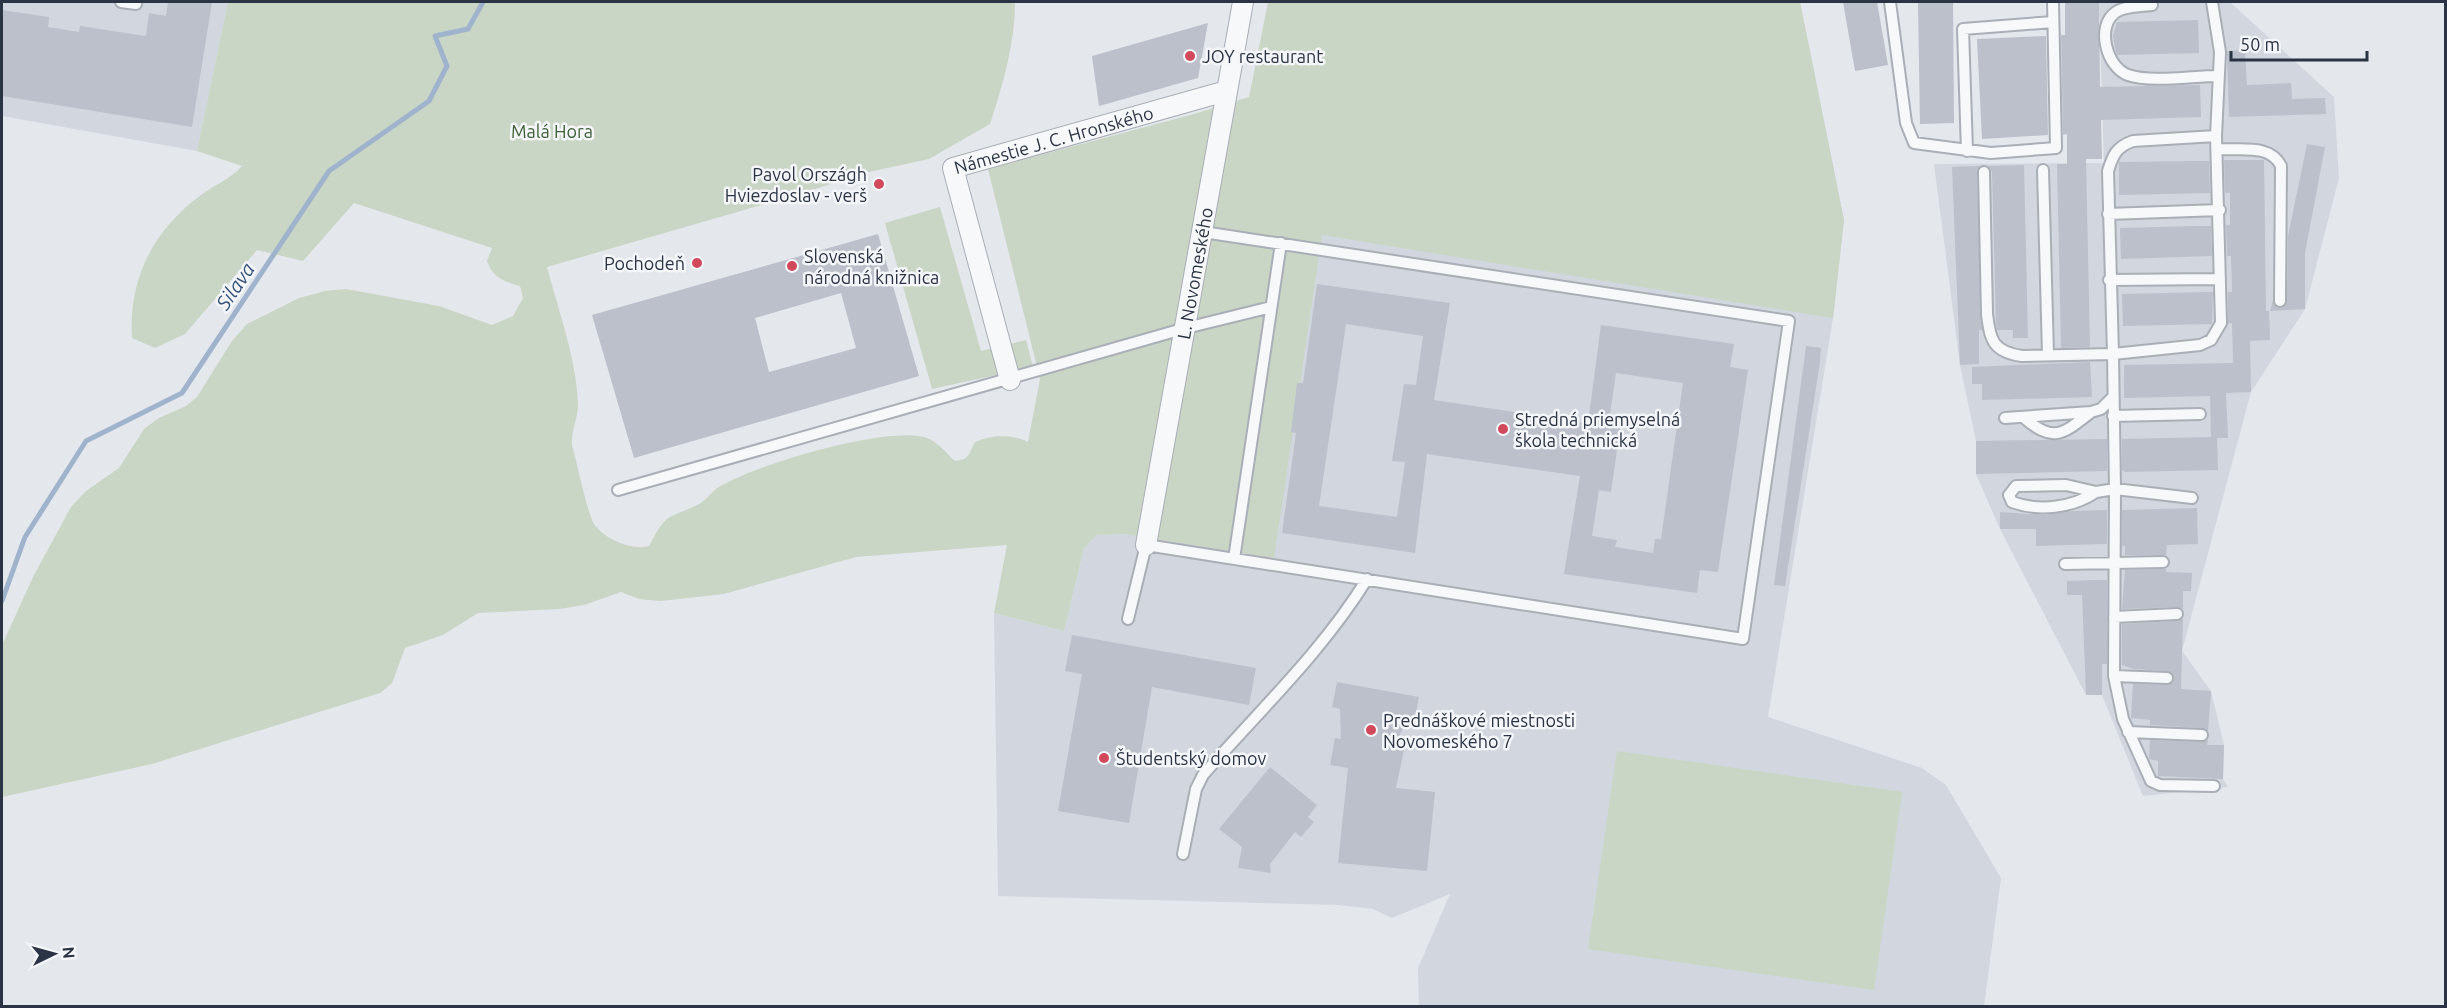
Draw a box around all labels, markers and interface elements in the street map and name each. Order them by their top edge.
scale bar [2231,24,2368,62]
text: 50 m [2240,34,2280,54]
place label: JOY restaurant [1202,46,1323,66]
marker: JOY restaurant [1183,49,1197,63]
street label: Námestie J. C. Hronského [952,102,1155,177]
park label: Malá Hora [511,121,593,141]
place label: Pavol Országh Hviezdoslav - verš [725,164,867,205]
marker: Pavol Országh Hviezdoslav - verš [872,177,886,191]
street label: L. Novomeského [1173,206,1216,341]
place label: Slovenská národná knižnica [804,246,939,287]
place label: Pochodeň [604,253,685,273]
marker: Pochodeň [690,256,704,270]
water label: Silava [210,258,259,315]
marker: Slovenská národná knižnica [785,259,799,273]
place label: Stredná priemyselná škola technická [1515,409,1680,450]
marker: Stredná priemyselná škola technická [1496,422,1510,436]
place label: Prednáškové miestnosti Novomeského 7 [1383,710,1575,751]
marker: Prednáškové miestnosti Novomeského 7 [1364,723,1378,737]
place label: Študentský domov [1116,747,1266,768]
marker: Študentský domov [1097,751,1111,765]
north arrow [24,924,84,984]
text: N [59,946,78,959]

